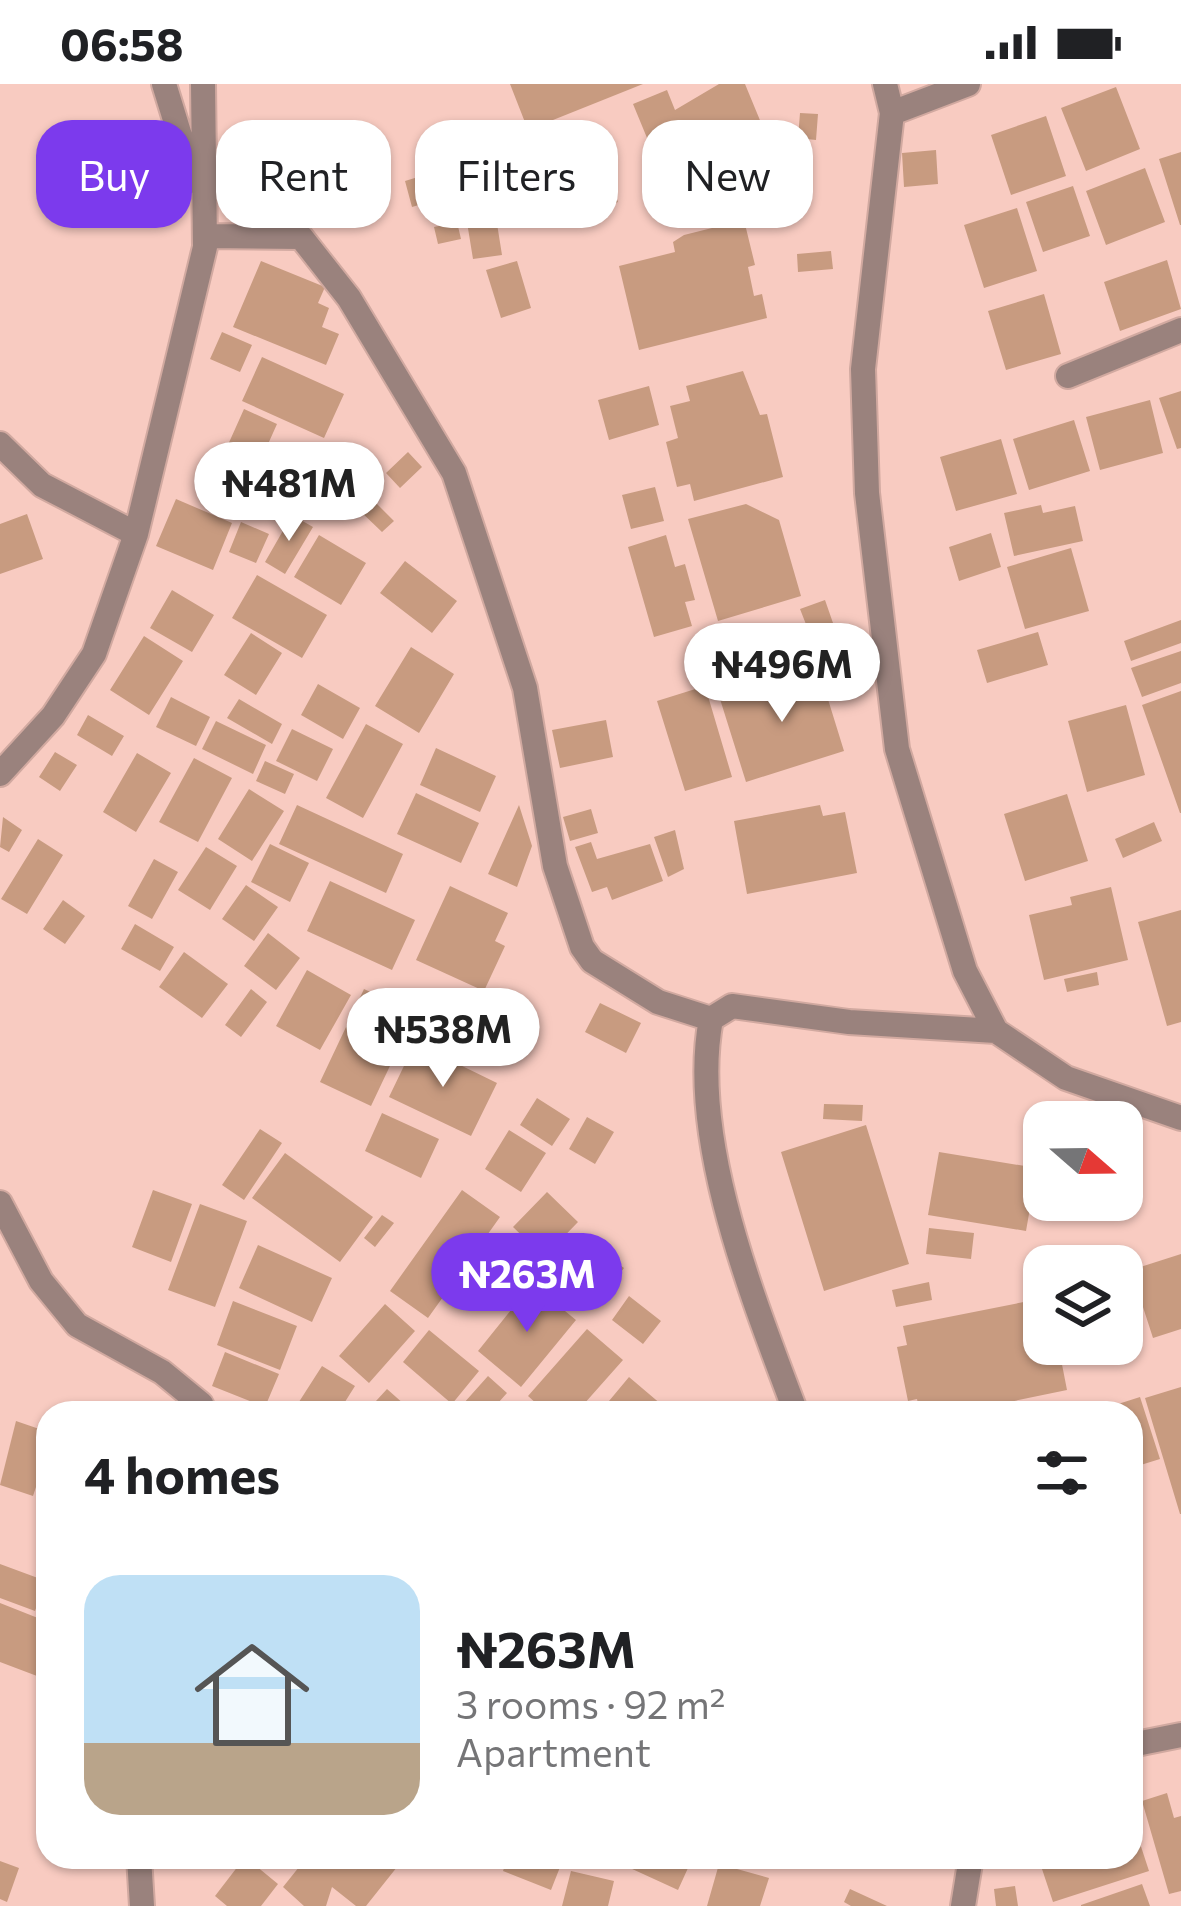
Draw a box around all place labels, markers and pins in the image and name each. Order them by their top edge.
pin: ₦481M [205,442,373,544]
pin: ₦496M [698,623,866,725]
pin: ₦538M [359,988,527,1090]
pin: ₦263M [443,1233,611,1335]

